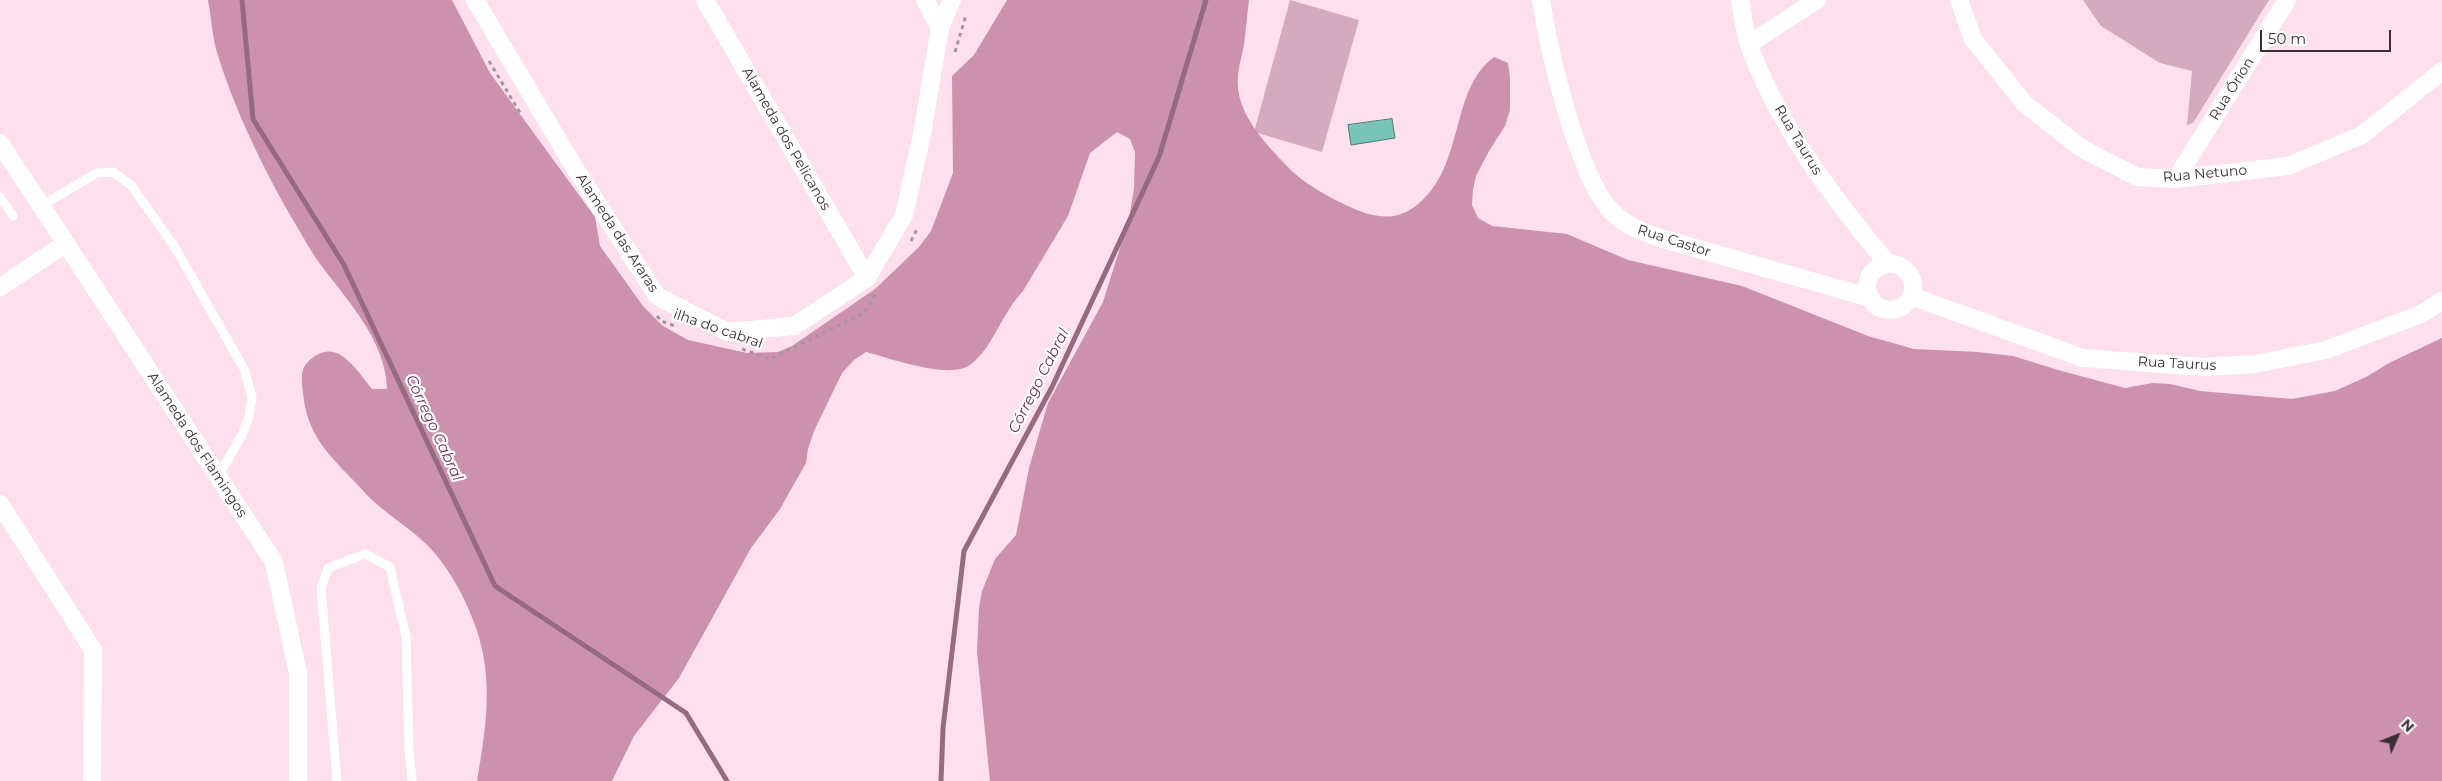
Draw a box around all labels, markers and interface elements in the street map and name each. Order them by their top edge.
scale bar [2262,20,2393,52]
text: 50 m [2268,29,2306,48]
street label: Rua Órion [2206,55,2258,123]
street label: Alameda dos Pelicanos [738,64,834,214]
street label: Rua Taurus [1771,102,1825,178]
street label: Rua Netuno [2162,162,2248,186]
street label: Alameda das Araras [572,170,662,296]
street label: Rua Castor [1635,221,1713,261]
street label: ilha do cabral [671,306,765,352]
water label: Córrego Cabral [1005,326,1073,436]
street label: Rua Taurus [2137,354,2217,374]
street label: Alameda dos Flamingos [144,369,250,521]
water label: Córrego Cabral [402,372,466,484]
north arrow [2372,711,2422,761]
text: N [2397,715,2418,736]

